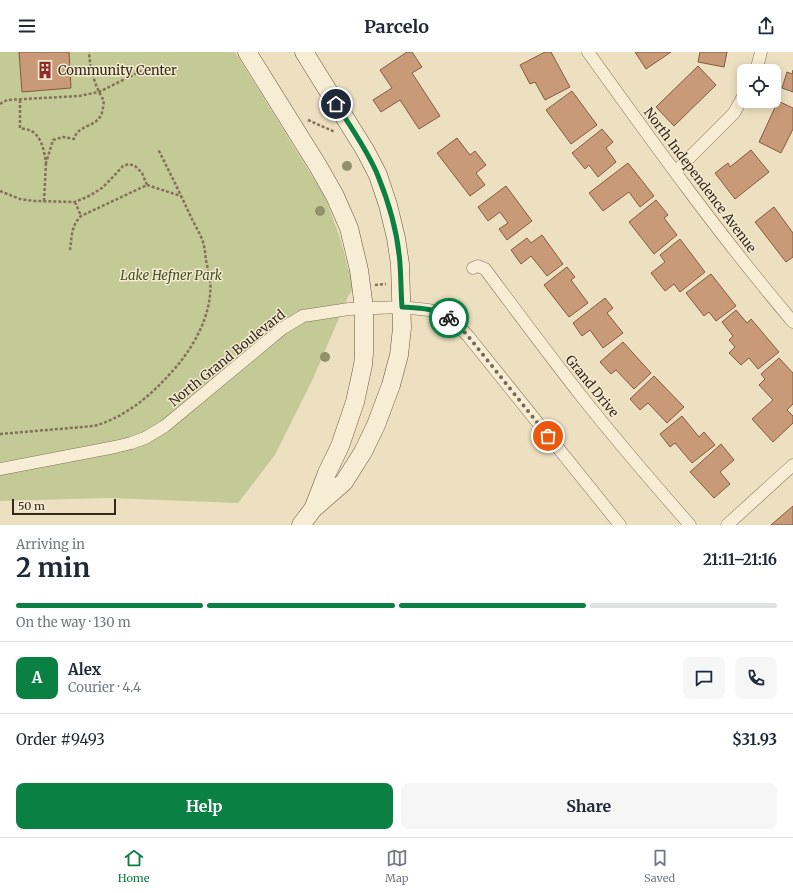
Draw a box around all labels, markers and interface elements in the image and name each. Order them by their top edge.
icon: menu [16,15,38,37]
text: Parcelo [364,15,429,38]
icon: share [755,15,777,37]
building icon: Community Center [35,60,55,80]
place label: Community Center [58,62,177,79]
map controls [737,64,781,108]
button: locate [737,64,781,108]
pin [319,87,353,121]
icon: home [325,93,347,115]
street label: North Independence Avenue [640,104,760,256]
park label: Lake Hefner Park [120,267,222,284]
courier [429,298,469,338]
street label: North Grand Boulevard [165,306,289,410]
icon: bike [438,307,460,329]
street label: Grand Drive [562,351,622,421]
pin [531,419,565,453]
icon: bag [537,425,559,447]
scale bar [12,497,116,516]
text: 50 m [18,499,45,513]
text: Arriving in [16,536,85,553]
text: 21:11–21:16 [703,550,777,569]
text: 2 min [16,551,90,584]
text: On the way · 130 m [16,614,131,631]
button: chat [683,657,725,699]
button: phone [735,657,777,699]
text: Alex [68,660,101,679]
text: A [32,668,42,687]
text: Courier · 4.4 [68,679,141,696]
text: Order #9493 [16,730,105,749]
text: $31.93 [732,730,777,749]
button: Help [16,783,393,829]
button: Share [401,783,777,829]
tab: Home [118,847,149,885]
tab: Map [385,847,408,885]
tab: Saved [644,847,675,885]

